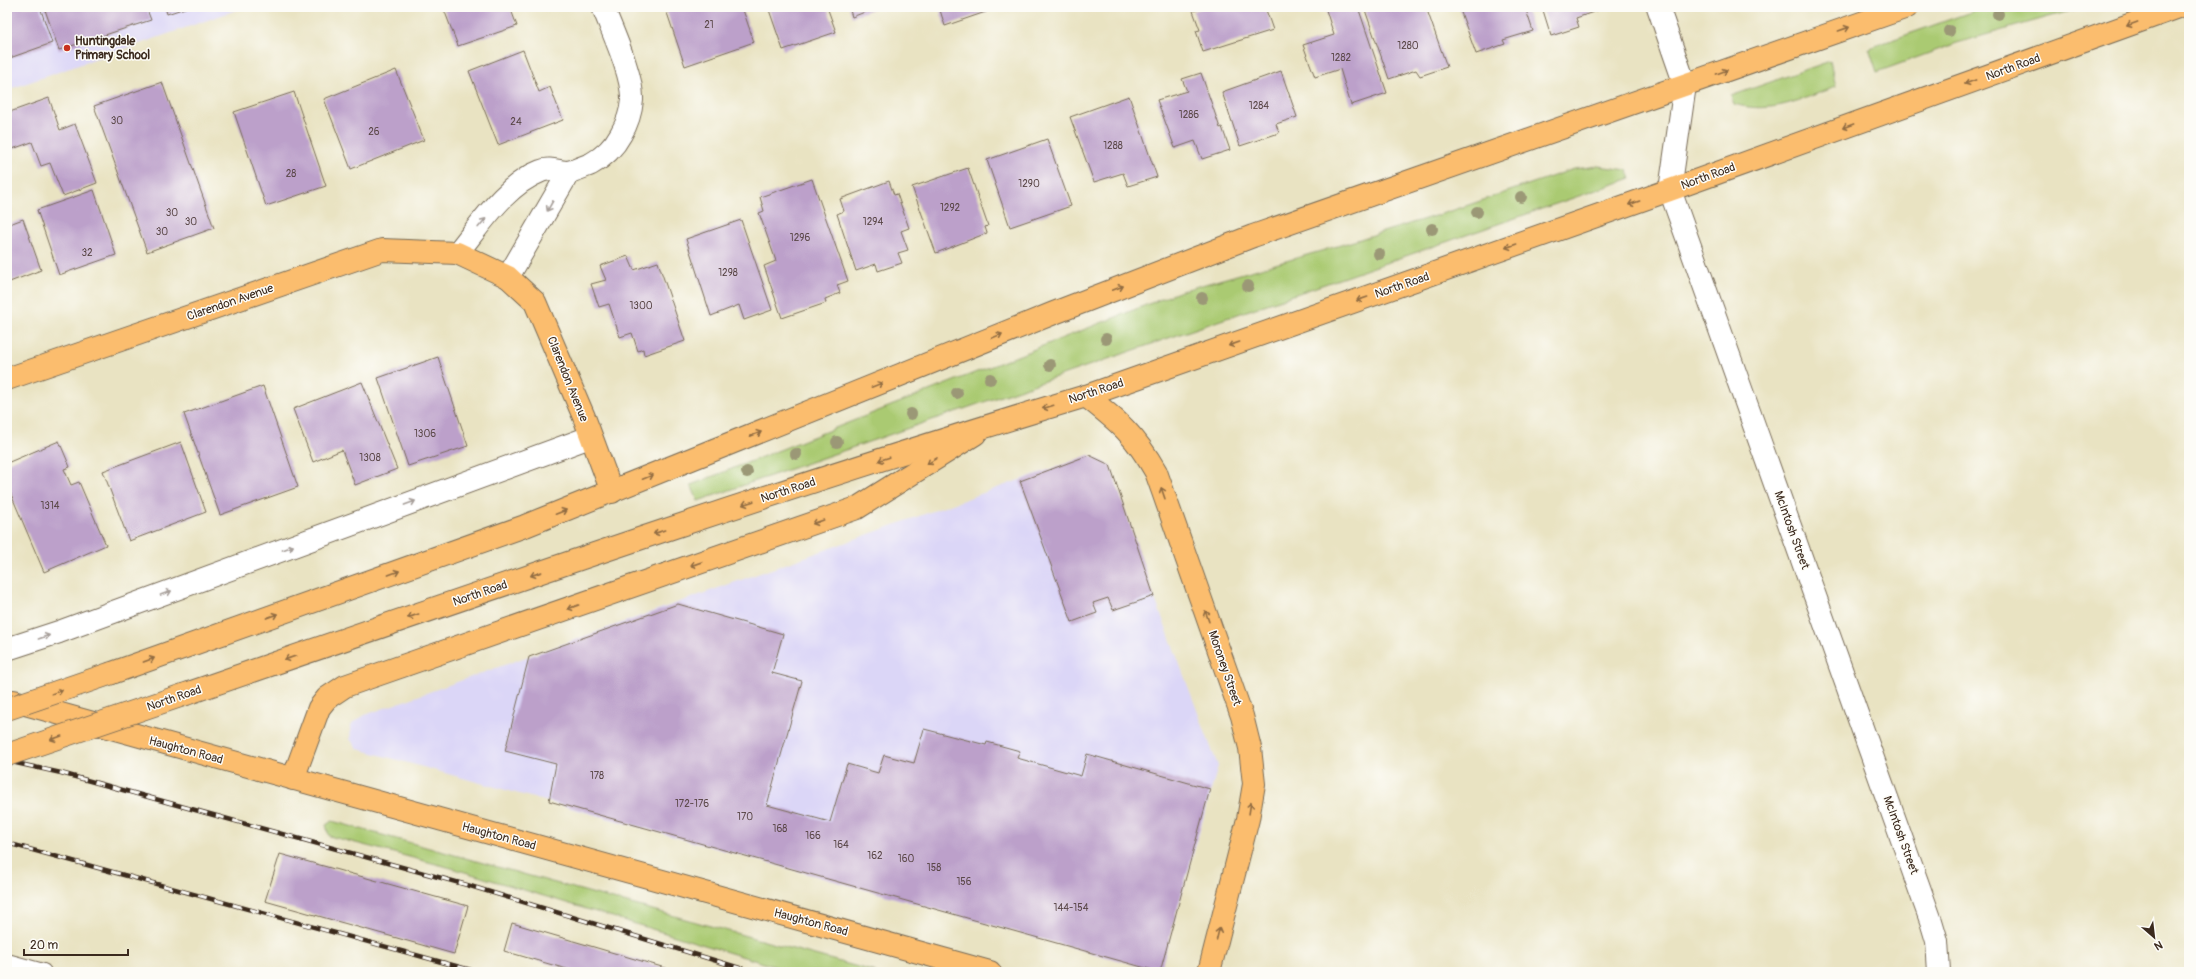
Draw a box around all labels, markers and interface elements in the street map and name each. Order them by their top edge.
house number: 21 [704,19,714,31]
one-way arrow [2127,20,2139,28]
one-way arrow [1838,25,1851,32]
place label: Huntingdale Primary School [75,34,150,63]
house number: 1280 [1397,40,1419,52]
marker: Huntingdale Primary School [62,43,72,53]
street label: North Road [1984,51,2043,84]
house number: 1282 [1331,52,1351,64]
one-way arrow [1715,68,1727,76]
one-way arrow [1964,79,1977,86]
house number: 1284 [1249,100,1269,112]
house number: 1286 [1179,109,1199,121]
house number: 30 [111,115,123,127]
house number: 24 [510,116,522,128]
one-way arrow [1842,123,1855,130]
house number: 26 [368,126,380,138]
house number: 1288 [1103,140,1123,152]
street label: North Road [1679,160,1738,193]
house number: 28 [286,168,296,180]
house number: 1290 [1018,178,1040,190]
one-way arrow [545,199,553,211]
one-way arrow [1627,200,1640,207]
house number: 1292 [940,202,961,214]
house number: 30 [166,207,178,219]
house number: 30 [185,216,197,228]
house number: 1294 [863,216,883,228]
one-way arrow [478,218,487,228]
house number: 30 [156,226,168,238]
house number: 1296 [790,232,810,244]
one-way arrow [1505,243,1517,251]
house number: 32 [81,247,93,259]
house number: 1298 [718,267,738,279]
street label: North Road [1373,269,1432,302]
street label: Clarendon Avenue [185,281,276,324]
one-way arrow [1112,284,1124,291]
one-way arrow [1356,296,1369,303]
house number: 1300 [629,300,653,312]
one-way arrow [991,331,1003,339]
street label: Clarendon Avenue [544,334,591,424]
one-way arrow [1228,341,1241,348]
street label: North Road [1067,376,1126,407]
one-way arrow [870,380,882,388]
one-way arrow [1042,404,1055,411]
house number: 1306 [414,428,436,440]
one-way arrow [750,429,762,437]
house number: 1308 [359,452,381,464]
one-way arrow [878,456,891,463]
one-way arrow [926,457,938,465]
one-way arrow [642,473,654,481]
street label: North Road [759,475,818,506]
one-way arrow [1159,488,1167,500]
street label: McIntosh Street [1770,489,1813,572]
one-way arrow [404,498,416,506]
house number: 1314 [40,500,60,512]
one-way arrow [741,500,754,507]
one-way arrow [554,508,566,515]
one-way arrow [813,518,825,526]
one-way arrow [653,529,665,537]
one-way arrow [282,543,294,551]
one-way arrow [690,561,702,569]
one-way arrow [388,568,400,576]
one-way arrow [530,571,543,578]
street label: North Road [451,577,510,610]
one-way arrow [160,588,172,596]
one-way arrow [566,604,579,611]
one-way arrow [1202,610,1210,622]
one-way arrow [265,612,278,619]
one-way arrow [406,613,419,620]
street label: Moroney Street [1205,629,1244,708]
one-way arrow [38,633,51,640]
one-way arrow [143,655,155,663]
one-way arrow [284,655,297,662]
street label: North Road [145,682,204,715]
one-way arrow [51,687,63,695]
street label: Haughton Road [147,733,225,768]
one-way arrow [50,735,63,742]
house number: 178 [590,770,604,782]
street label: McIntosh Street [1879,794,1922,877]
house number: 172-176 [675,798,709,810]
one-way arrow [1246,802,1254,815]
house number: 170 [737,811,753,823]
street label: Haughton Road [460,819,538,854]
house number: 168 [773,823,787,835]
house number: 166 [805,830,821,842]
house number: 164 [833,839,849,851]
house number: 162 [867,850,883,862]
house number: 160 [898,853,914,865]
house number: 158 [927,862,941,874]
house number: 156 [956,876,972,888]
house number: 144-154 [1054,902,1089,914]
street label: Haughton Road [772,905,850,940]
north arrow [2134,917,2174,957]
one-way arrow [1215,928,1222,941]
scale bar [24,931,128,957]
text: 20 m [30,938,59,953]
text: N [2152,938,2165,953]

